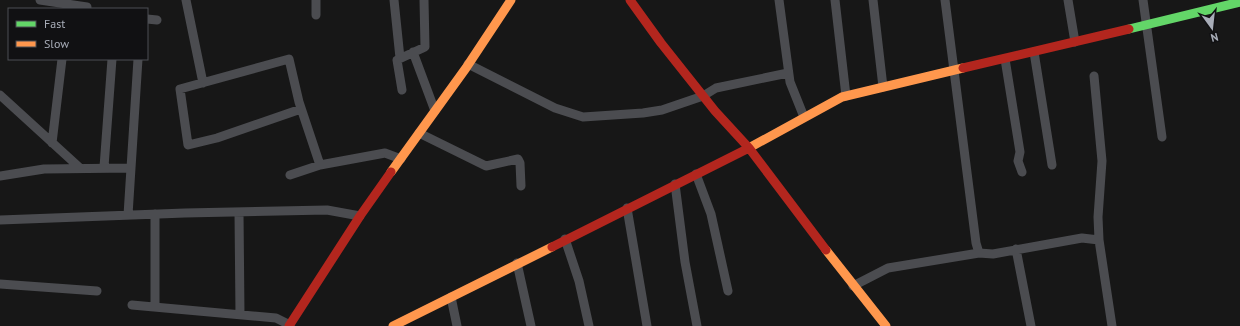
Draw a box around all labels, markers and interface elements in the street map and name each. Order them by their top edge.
legend [8,8,148,60]
north arrow [1192,8,1232,48]
text: Fast [44,16,65,31]
text: N [1209,30,1220,45]
text: Slow [44,36,69,51]

